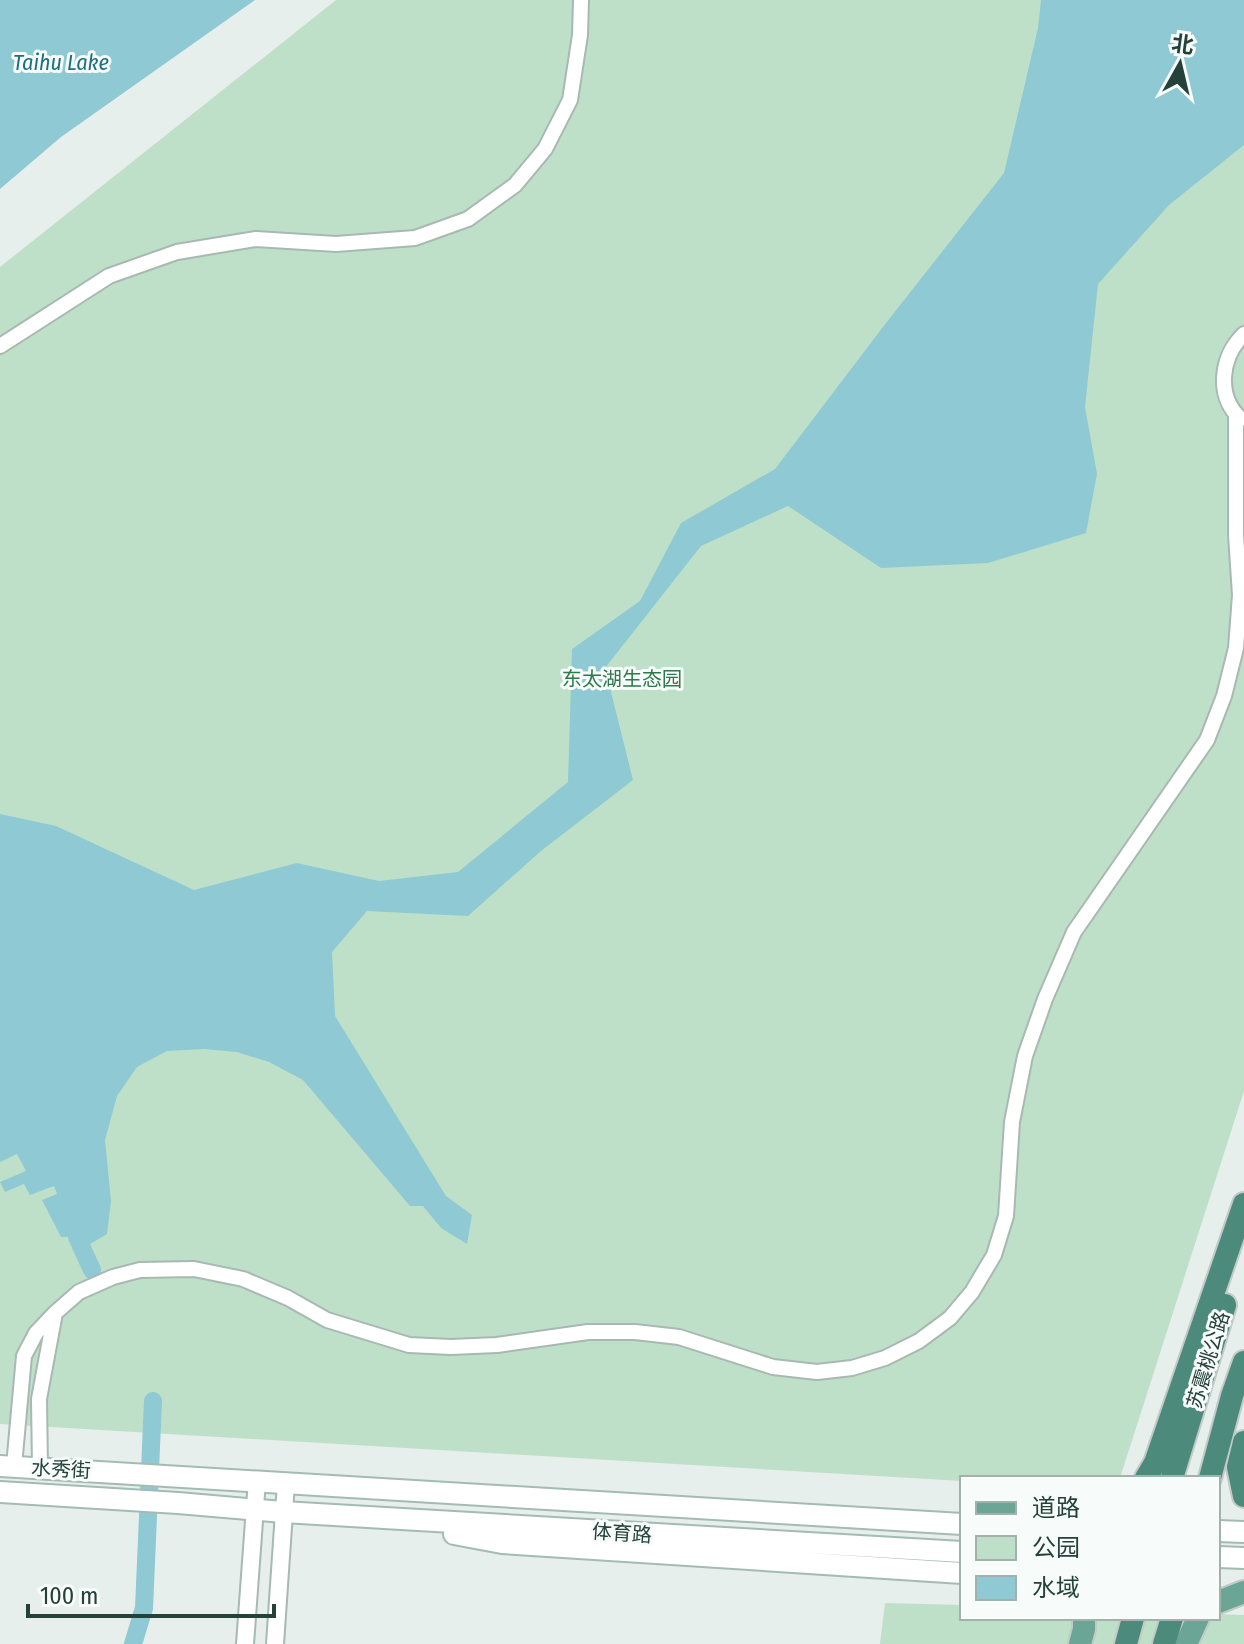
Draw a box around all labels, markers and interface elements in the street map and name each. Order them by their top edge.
north arrow [1140,24,1220,104]
text: 北 [1170,30,1195,60]
water label: Taihu Lake [13,49,109,76]
park label: 东太湖生态园 [562,667,682,691]
street label: 苏震桃公路 [1182,1309,1234,1411]
street label: 水秀街 [30,1455,92,1483]
legend [960,1476,1220,1620]
text: 道路 [1032,1494,1080,1522]
street label: 体育路 [591,1519,653,1547]
text: 公园 [1032,1534,1080,1562]
scale bar [28,1568,274,1618]
text: 水域 [1032,1574,1080,1602]
text: 100 m [40,1582,98,1610]

